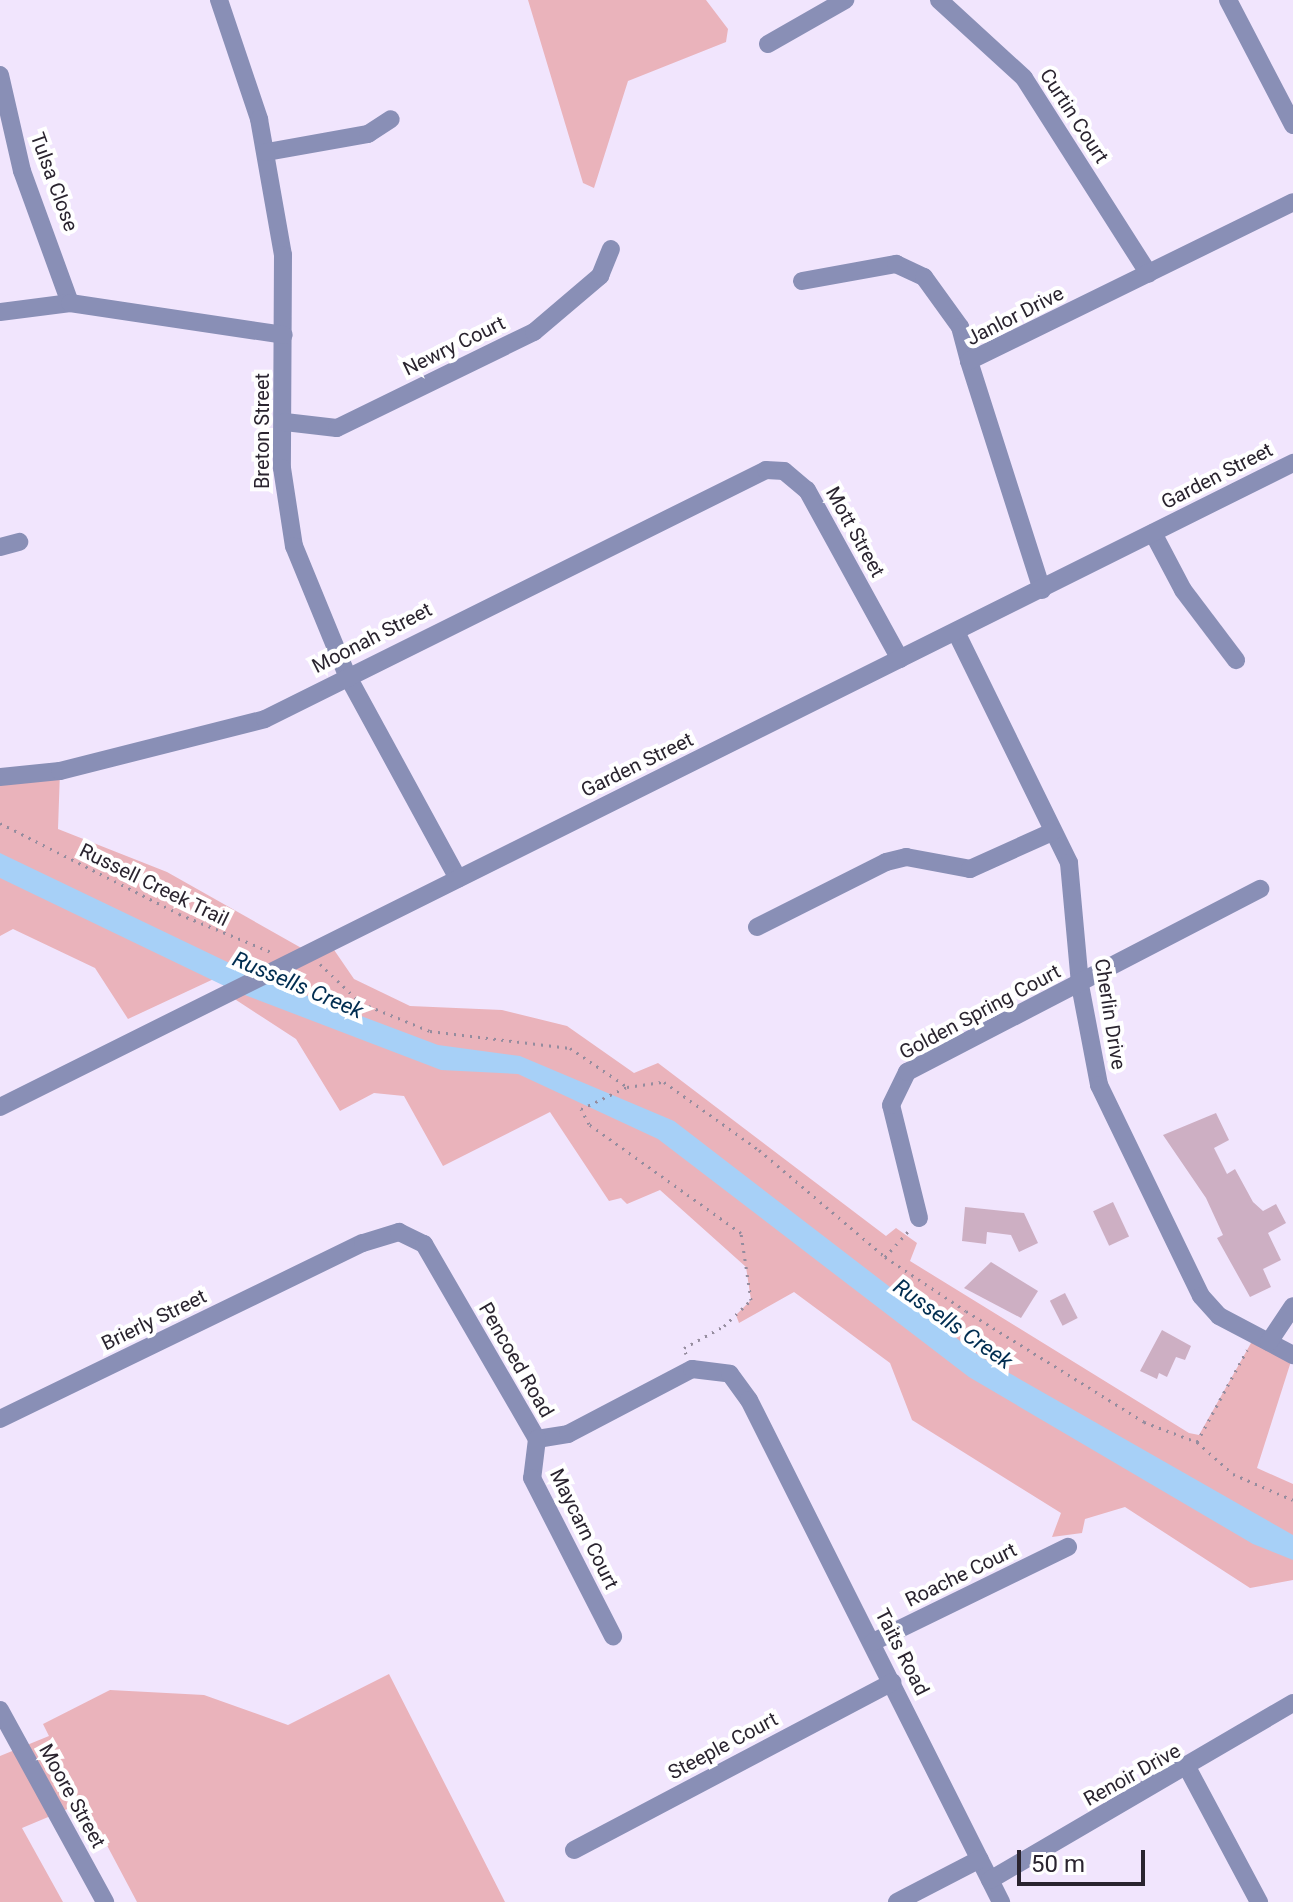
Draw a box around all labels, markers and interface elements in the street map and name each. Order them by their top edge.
street label: Curtin Court [1035,64,1113,168]
street label: Tulsa Close [25,129,83,235]
street label: Janlor Drive [962,281,1068,351]
street label: Newry Court [399,311,509,381]
street label: Breton Street [250,373,274,489]
street label: Garden Street [1157,438,1277,514]
street label: Mott Street [820,483,890,581]
street label: Moonah Street [308,598,436,678]
street label: Garden Street [577,728,697,802]
street label: Russell Creek Trail [75,838,233,932]
water label: Russells Creek [229,946,367,1024]
street label: Cherlin Drive [1089,957,1131,1071]
street label: Golden Spring Court [895,959,1065,1065]
water label: Russells Creek [888,1273,1018,1375]
street label: Brierly Street [98,1284,210,1356]
street label: Pencoed Road [473,1298,559,1422]
street label: Maycarn Court [545,1465,623,1593]
street label: Roache Court [901,1538,1021,1612]
street label: Taits Road [870,1605,934,1699]
street label: Steeple Court [664,1707,782,1785]
street label: Renoir Drive [1079,1739,1185,1811]
street label: Moore Street [34,1740,110,1852]
scale bar [1021,1834,1149,1884]
text: 50 m [1031,1850,1085,1878]

